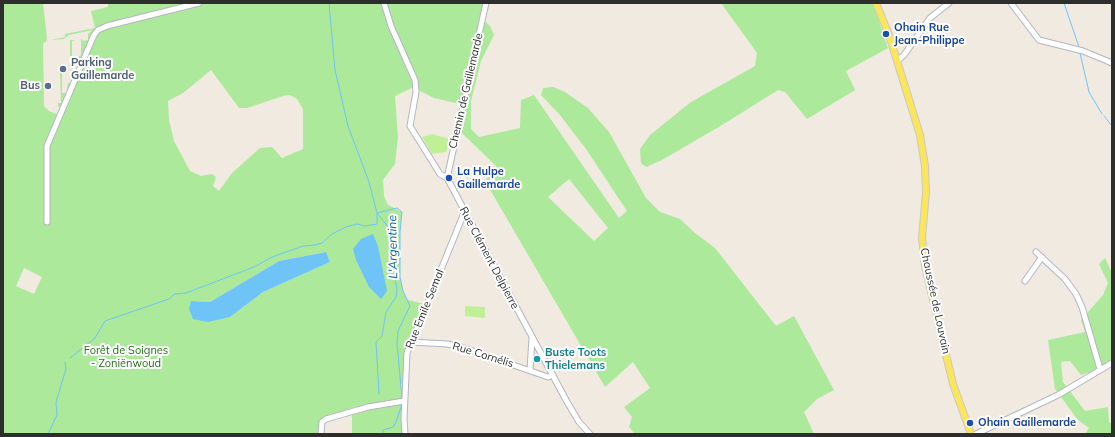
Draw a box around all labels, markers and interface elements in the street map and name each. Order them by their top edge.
place label: Ohain Rue Jean-Philippe [894,21,965,47]
marker: Ohain Rue Jean-Philippe [881,29,891,39]
street label: Chemin de Gaillemarde [446,32,486,150]
place label: Parking Gaillemarde [71,56,134,82]
marker: Parking Gaillemarde [58,64,68,74]
place label: Bus [20,79,40,93]
marker: Bus [43,81,53,91]
place label: La Hulpe Gaillemarde [457,165,520,191]
marker: La Hulpe Gaillemarde [444,173,454,183]
street label: Rue Clément Delpierre [456,205,522,311]
water label: L'Argentine [385,215,401,279]
street label: Chaussée de Louvain [917,247,953,355]
street label: Rue Emile Semal [403,267,447,351]
street label: Rue Cornélis [451,339,515,371]
park label: Forêt de Soignes - Zoniënwoud [84,344,168,370]
place label: Buste Toots Thielemans [545,346,606,372]
marker: Buste Toots Thielemans [532,354,542,364]
place label: Ohain Gaillemarde [978,416,1076,430]
marker: Ohain Gaillemarde [965,418,975,428]

